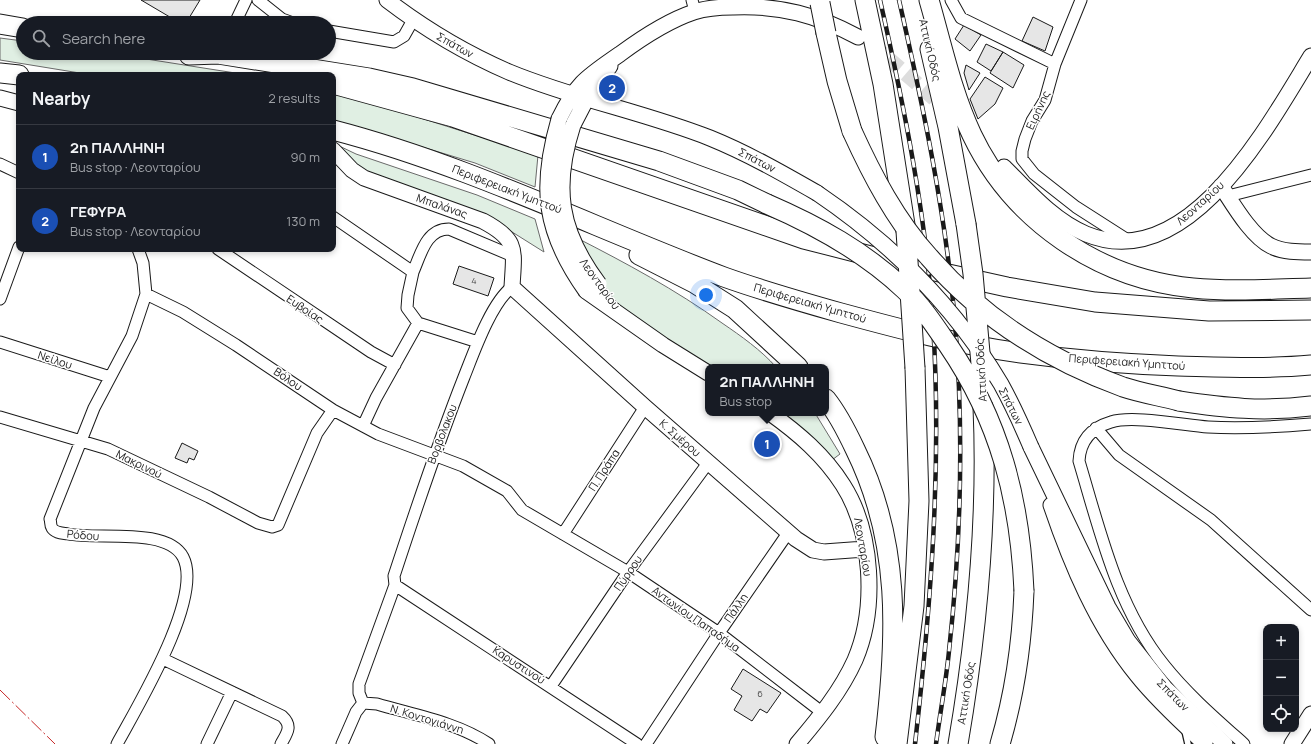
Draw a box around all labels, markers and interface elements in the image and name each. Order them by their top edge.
search box [16,16,336,60]
street label: Αττική Οδός [916,17,945,83]
icon: search [30,27,52,49]
text: Search here [62,28,145,49]
street label: Σπάτων [434,28,477,61]
pin: 2 [599,73,625,103]
text: Nearby [32,87,90,110]
street label: Ειρήνης [1022,88,1053,132]
text: 2 results [268,89,320,107]
text: 2η ΠΑΛΛΗΝΗ [70,137,165,158]
street label: Σπάτων [736,144,779,176]
text: 1 [42,148,48,166]
text: 90 m [290,148,320,166]
text: Bus stop · Λεονταρίου [70,158,201,176]
street label: Περιφερειακή Υμηττού [450,161,564,216]
street label: Λεονταρίου [1173,177,1227,228]
street label: Μπαλάνας [415,190,470,221]
text: ΓΕΦΥΡΑ [70,201,126,222]
text: 2 [41,212,49,230]
text: 130 m [286,212,320,230]
text: Bus stop · Λεονταρίου [70,222,201,240]
street label: Λεονταρίου [577,255,624,312]
house number: 4 [471,274,477,287]
street label: Περιφερειακή Υμηττού [752,279,868,326]
your location [696,285,716,305]
street label: Ευβοίας [284,291,327,326]
street label: Αττική Οδός [971,338,990,402]
street label: Νείλου [36,347,74,372]
street label: Περιφερειακή Υμηττού [1068,350,1186,373]
street label: Βόλου [271,364,305,394]
popup [705,364,829,416]
text: 2η ΠΑΛΛΗΝΗ [720,371,814,392]
street label: Σπάτων [996,384,1027,427]
text: Bus stop [720,392,772,410]
street label: Βορβολακου [423,402,460,466]
street label: Κ. Σμέρου [656,415,704,460]
pin: 1 [754,429,780,459]
street label: Μακρινού [114,446,165,481]
street label: Π. Πράπα [584,446,623,494]
street label: Λεονταρίου [851,516,876,577]
street label: Ρόδου [66,526,100,543]
street label: Πύρρου [610,552,645,593]
street label: Αντωνίου Παπαδήμα [649,582,743,655]
street label: Πάλλη [720,590,751,625]
map controls [1263,624,1299,732]
button: + [1263,624,1299,660]
street label: Καρυστινού [490,642,548,687]
street label: Αττική Οδός [953,660,978,725]
button: − [1263,660,1299,696]
street label: Σπάτων [1154,675,1193,714]
house number: 6 [757,687,763,700]
button: locate [1263,696,1299,732]
street label: Ν. Koντογιάννη [389,700,466,737]

